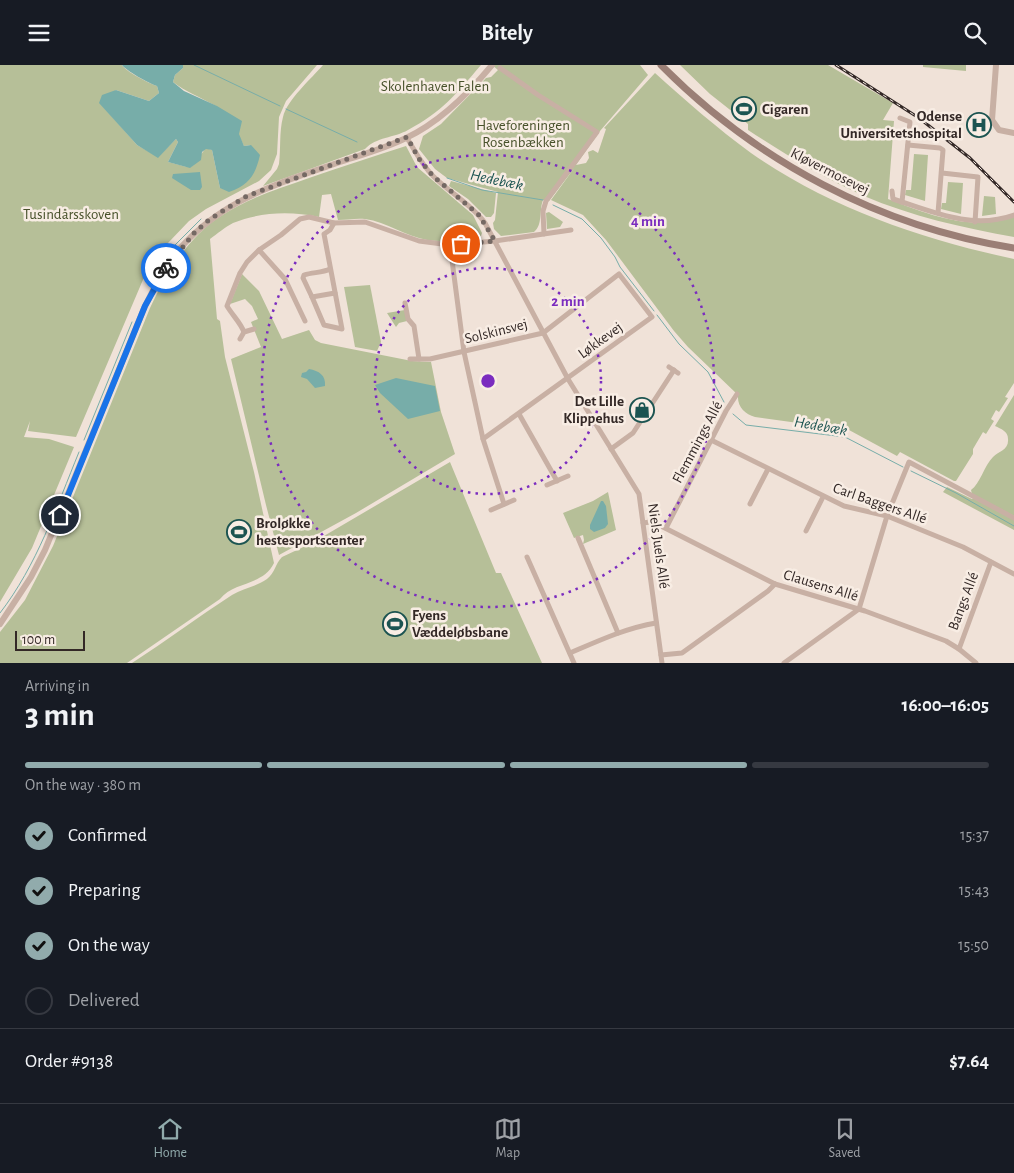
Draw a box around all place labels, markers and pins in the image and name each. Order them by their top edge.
sports icon: Cigaren [731,96,757,122]
place label: Cigaren [762,102,808,117]
place label: Odense Universitetshospital [840,109,962,141]
hospital icon: Odense Universitetshospital [966,112,992,138]
pin [440,223,482,265]
centre of rings [479,372,497,390]
place label: Det Lille Klippehus [563,394,624,426]
shop icon: Det Lille Klippehus [629,397,655,423]
pin [39,494,81,536]
place label: Broløkke hestesportscenter [256,516,365,548]
sports icon: Broløkke hestesportscenter [226,519,252,545]
place label: Fyens Væddeløbsbane [412,608,508,640]
sports icon: Fyens Væddeløbsbane [382,611,408,637]

